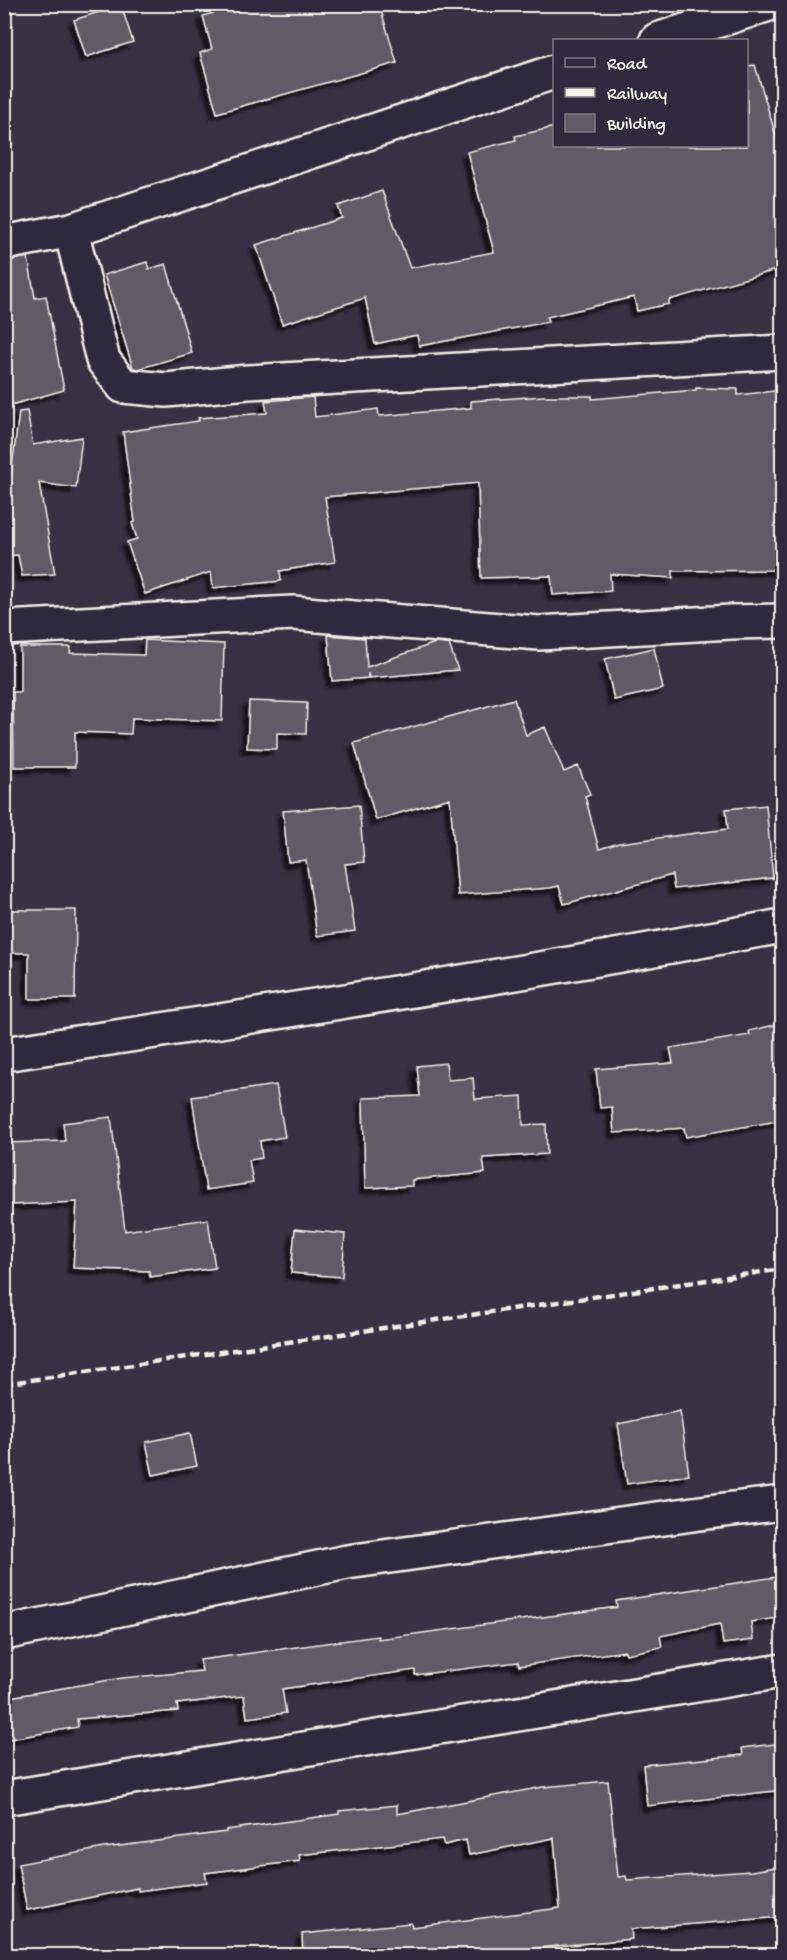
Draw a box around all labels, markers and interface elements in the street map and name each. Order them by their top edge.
legend [553,39,748,147]
text: Road [607,55,648,76]
text: Railway [607,85,667,106]
text: Building [606,115,666,136]

